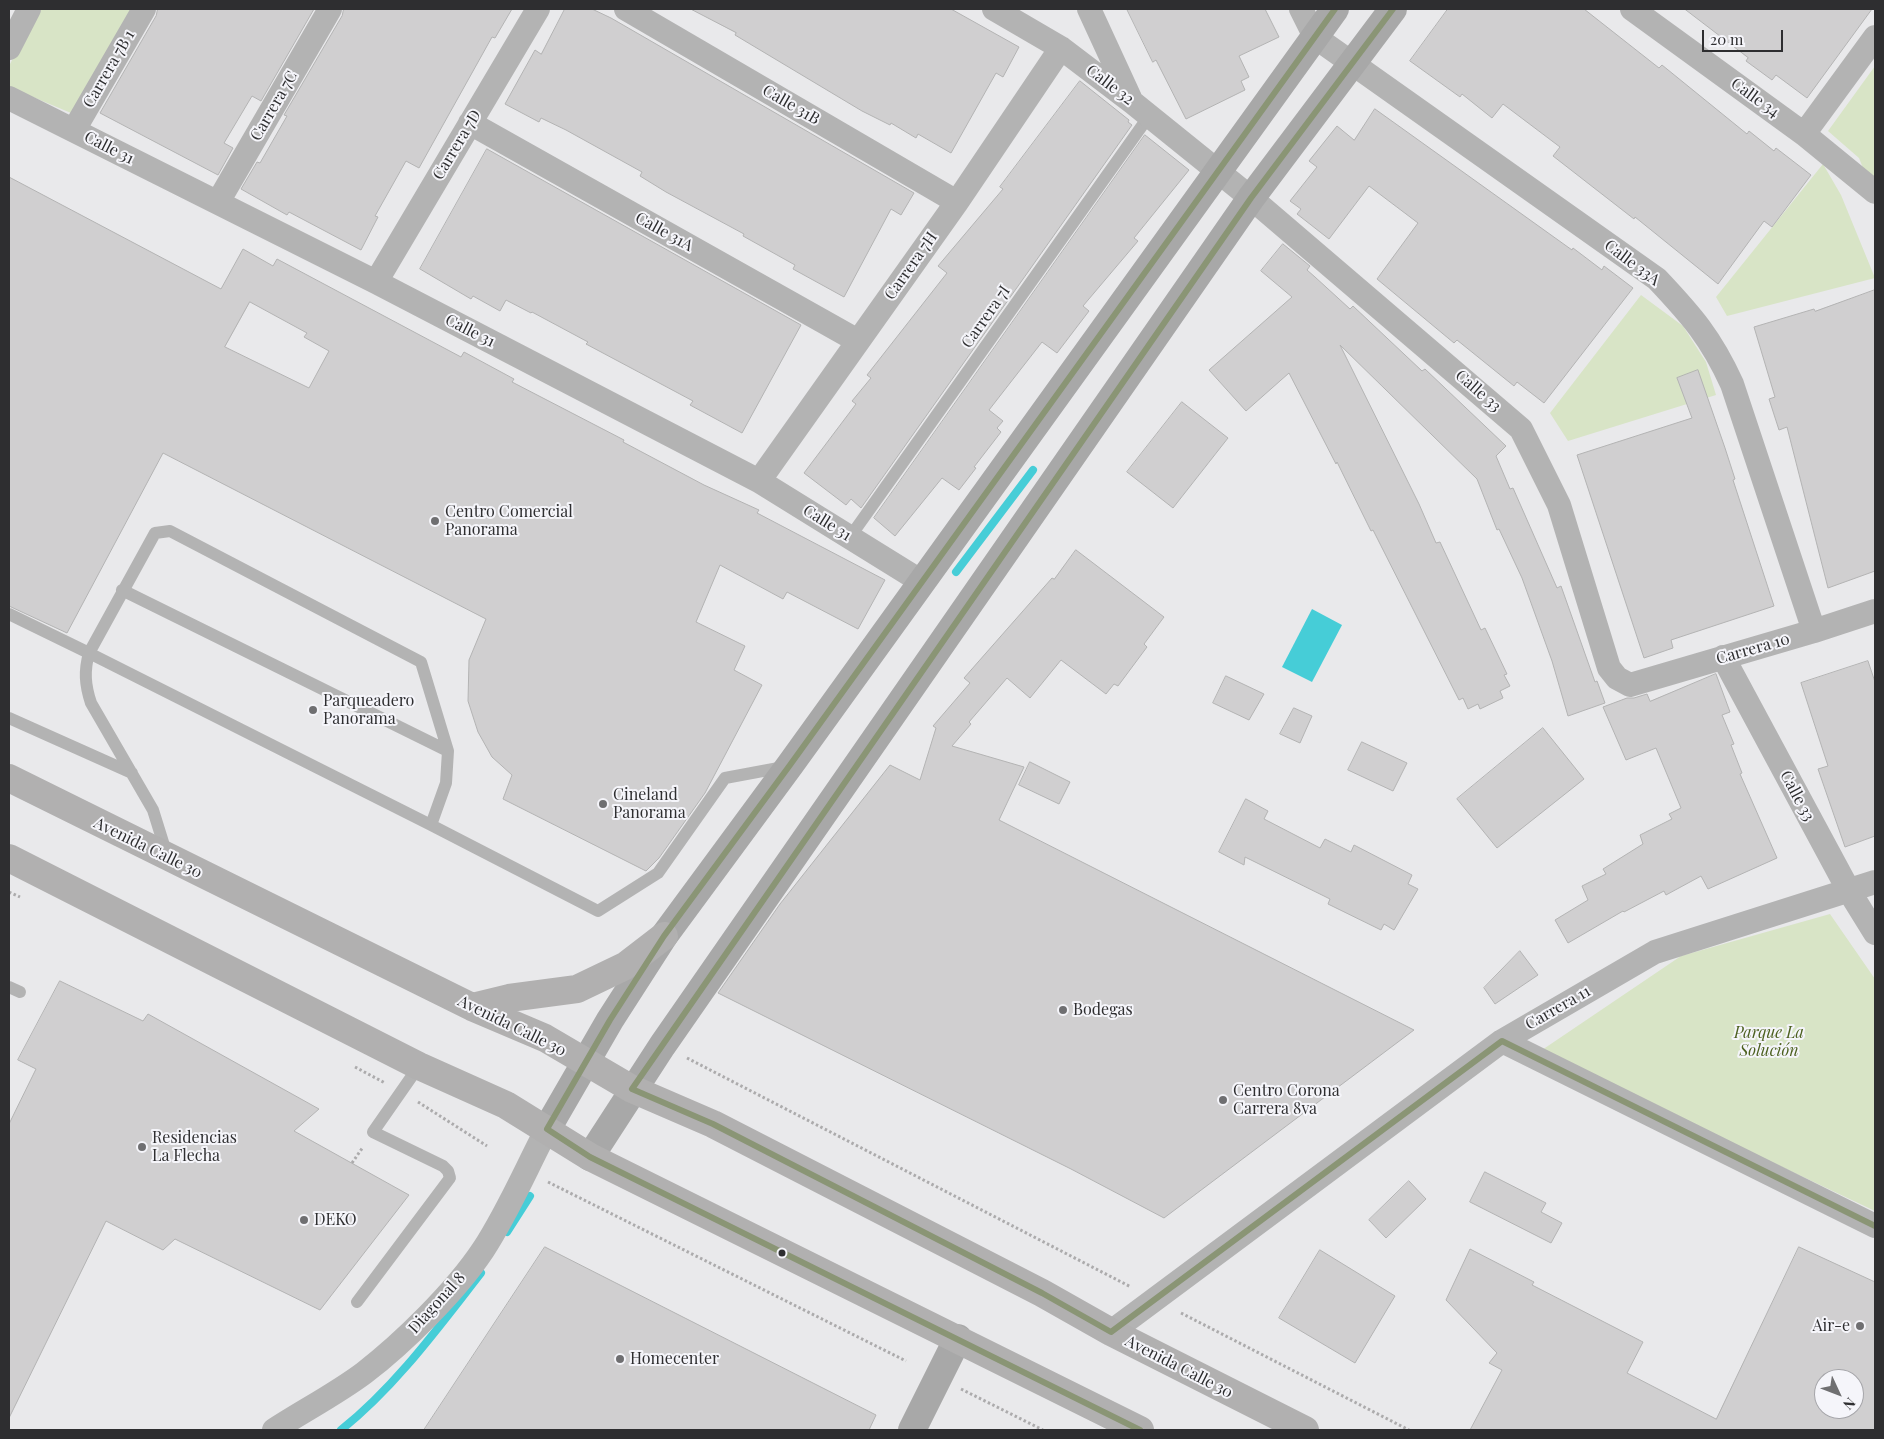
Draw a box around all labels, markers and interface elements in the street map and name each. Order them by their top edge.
scale bar [1704,20,1785,52]
street label: Carrera 7B 1 [79,27,139,111]
text: 20 m [1710,29,1743,49]
street label: Calle 32 [1082,61,1138,109]
street label: Carrera 7C [246,68,302,144]
street label: Calle 34 [1727,74,1783,122]
street label: Calle 31B [759,81,823,129]
street label: Carrera 7D [429,107,485,183]
street label: Calle 31 [81,127,137,169]
street label: Calle 31A [632,208,696,256]
street label: Carrera 7H [881,228,941,304]
street label: Calle 33A [1600,236,1664,290]
street label: Carrera 7I [957,282,1015,352]
street label: Calle 31 [442,310,498,352]
street label: Calle 33 [1451,366,1505,416]
street label: Calle 31 [799,501,855,545]
place label: Centro Comercial Panorama [445,502,573,540]
marker: Centro Comercial Panorama [429,515,441,527]
street label: Carrera 10 [1714,629,1792,669]
place label: Parqueadero Panorama [323,691,414,729]
marker: Parqueadero Panorama [307,704,319,716]
street label: Calle 33 [1776,767,1818,825]
place label: Cineland Panorama [613,785,686,823]
marker: Cineland Panorama [597,798,609,810]
street label: Avenida Calle 30 [91,813,205,883]
street label: Carrera 11 [1522,982,1594,1034]
street label: Avenida Calle 30 [455,991,569,1061]
place label: Bodegas [1073,1000,1133,1020]
marker: Bodegas [1057,1004,1069,1016]
park label: Parque La Solución [1734,1023,1804,1061]
place label: Centro Corona Carrera 8va [1233,1081,1340,1119]
marker: Centro Corona Carrera 8va [1217,1094,1229,1106]
place label: Residencias La Flecha [152,1128,237,1166]
marker: Residencias La Flecha [136,1141,148,1153]
place label: DEKO [314,1210,357,1230]
marker: DEKO [298,1214,310,1226]
unlabelled marker [777,1248,787,1258]
street label: Diagonal 8 [405,1268,469,1338]
place label: Air-e [1812,1316,1850,1336]
marker: Air-e [1854,1320,1866,1332]
street label: Avenida Calle 30 [1122,1332,1236,1402]
place label: Homecenter [630,1349,719,1369]
marker: Homecenter [614,1353,626,1365]
north arrow [1814,1369,1864,1419]
text: N [1839,1394,1860,1414]

